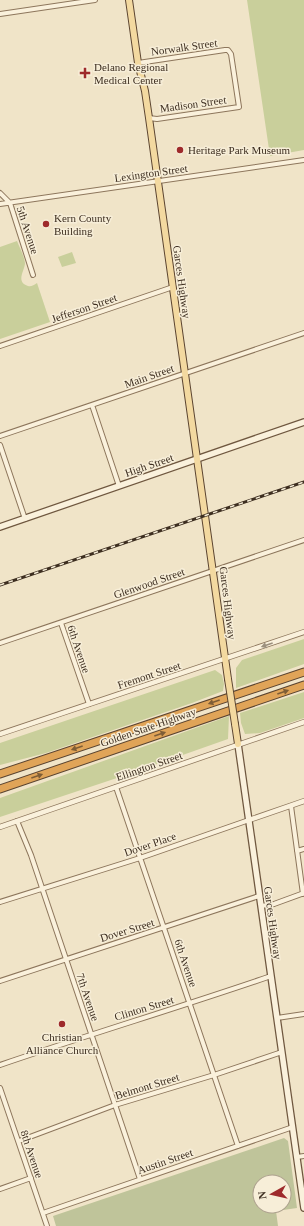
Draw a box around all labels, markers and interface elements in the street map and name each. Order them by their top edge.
street label: Norwalk Street [150,36,218,58]
place label: Delano Regional Medical Center [94,61,168,86]
marker: Delano Regional Medical Center [79,67,91,79]
street label: Madison Street [159,93,227,115]
place label: Heritage Park Museum [188,144,290,156]
marker: Heritage Park Museum [175,145,185,155]
street label: Lexington Street [114,162,188,184]
street label: 5th Avenue [15,205,41,256]
place label: Kern County Building [54,212,112,237]
marker: Kern County Building [41,219,51,229]
street label: Garces Highway [171,245,193,320]
street label: Jefferson Street [50,291,118,325]
street label: Main Street [123,362,175,390]
street label: High Street [123,451,175,479]
street label: Glenwood Street [112,565,186,601]
street label: Garces Highway [218,566,239,641]
street label: 6th Avenue [65,624,93,675]
one-way arrow [261,642,273,648]
street label: Fremont Street [116,659,182,691]
one-way arrow [277,689,289,695]
one-way arrow [208,699,220,705]
street label: Golden State Highway [99,705,198,749]
one-way arrow [154,731,166,737]
one-way arrow [71,745,83,751]
street label: Ellington Street [114,749,184,783]
one-way arrow [31,773,43,779]
street label: Dover Place [122,829,178,858]
street label: Garces Highway [262,886,284,961]
street label: Dover Street [99,916,155,944]
street label: 6th Avenue [172,938,200,989]
street label: 7th Avenue [74,972,102,1023]
street label: Clinton Street [113,993,175,1023]
marker: Christian Alliance Church [57,1019,67,1029]
place label: Christian Alliance Church [26,1031,99,1056]
street label: Belmont Street [114,1071,180,1101]
street label: 8th Avenue [18,1129,46,1180]
street label: Austin Street [136,1146,194,1176]
north arrow [252,1174,292,1214]
text: N [256,1191,269,1200]

